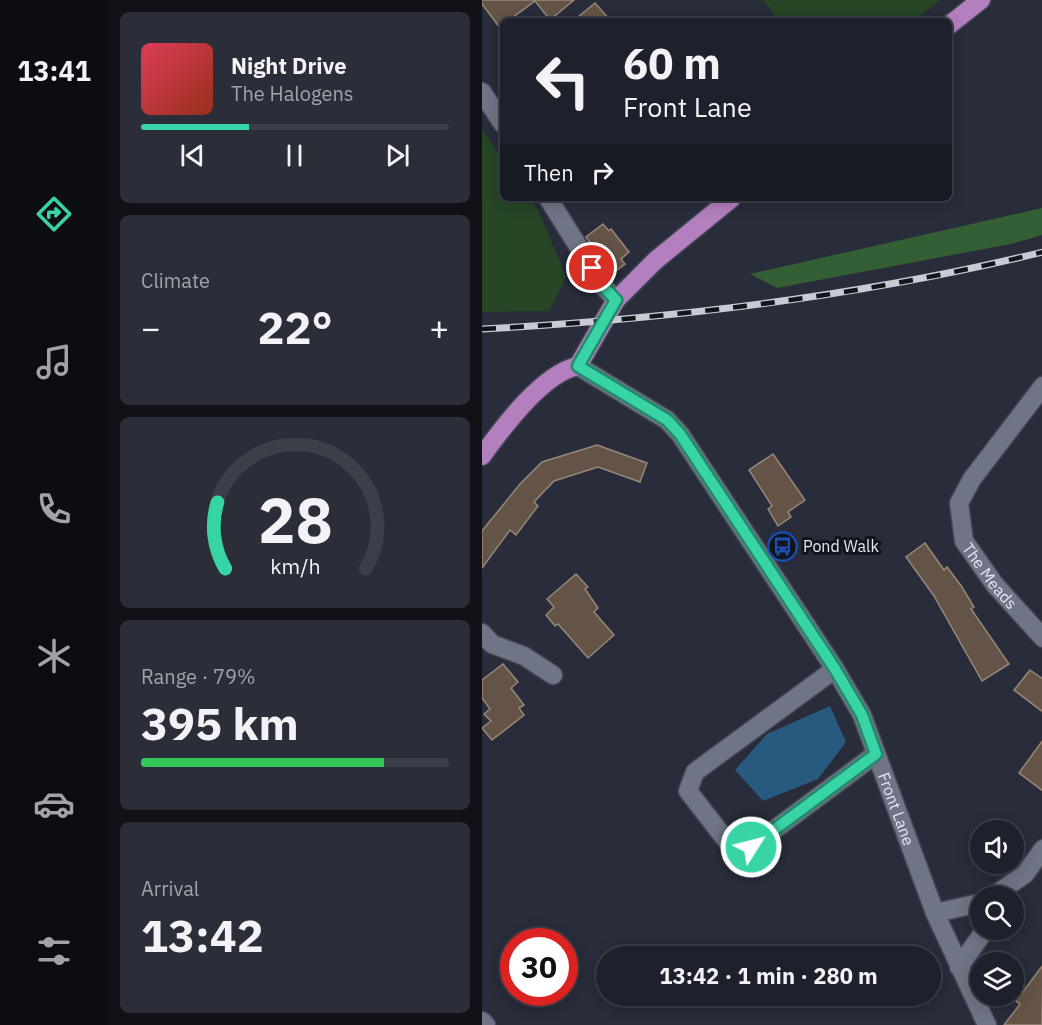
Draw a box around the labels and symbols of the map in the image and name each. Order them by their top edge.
pin [566,242,617,293]
bus stop icon: Pond Walk [766,530,798,562]
place label: Pond Walk [803,536,879,556]
street label: The Meads [958,539,1022,613]
street label: Front Lane [874,769,919,848]
position arrow [719,815,783,879]
speed limit sign: 30 [500,928,578,1006]

